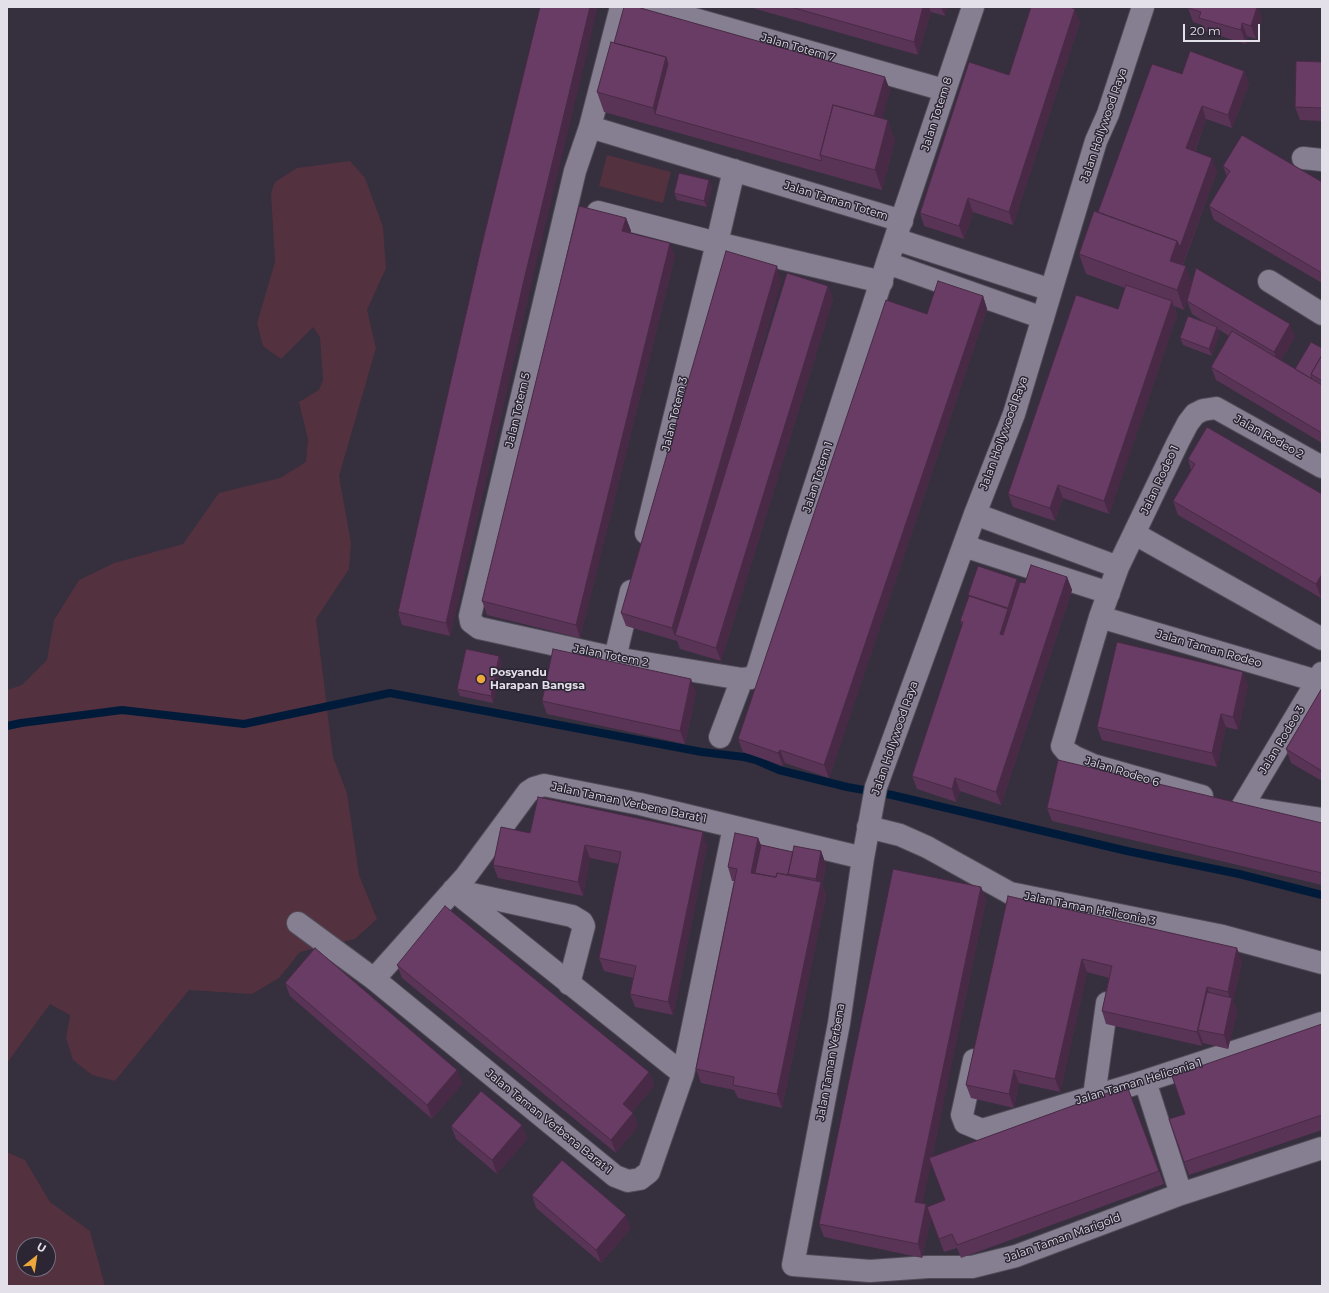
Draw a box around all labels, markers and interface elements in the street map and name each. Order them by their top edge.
scale bar [1185,16,1262,42]
text: 20 m [1190,23,1221,38]
street label: Jalan Totem 7 [760,31,836,65]
street label: Jalan Hollywood Raya [1078,66,1130,184]
street label: Jalan Totem 8 [919,75,955,153]
street label: Jalan Taman Totem [782,179,890,223]
street label: Jalan Totem 5 [503,371,533,449]
street label: Jalan Hollywood Raya [977,375,1031,491]
street label: Jalan Totem 3 [659,376,691,452]
street label: Jalan Rodeo 2 [1232,413,1306,461]
street label: Jalan Totem 1 [800,440,836,514]
street label: Jalan Rodeo 1 [1138,443,1182,517]
street label: Jalan Taman Rodeo [1155,628,1263,670]
street label: Jalan Totem 2 [572,642,650,670]
place label: Posyandu Harapan Bangsa [490,666,585,692]
marker: Posyandu Harapan Bangsa [475,673,487,685]
street label: Jalan Hollywood Raya [869,679,921,797]
street label: Jalan Rodeo 3 [1257,704,1307,776]
street label: Jalan Rodeo 6 [1083,754,1161,790]
street label: Jalan Taman Verbena Barat 1 [550,780,708,826]
street label: Jalan Taman Heliconia 3 [1023,890,1157,928]
street label: Jalan Taman Verbena [814,1002,848,1122]
street label: Jalan Taman Heliconia 1 [1074,1057,1204,1107]
street label: Jalan Taman Verbena Barat 1 [483,1067,615,1177]
street label: Jalan Taman Marigold [1003,1211,1123,1265]
north arrow [16,1237,56,1277]
text: U [34,1239,49,1256]

